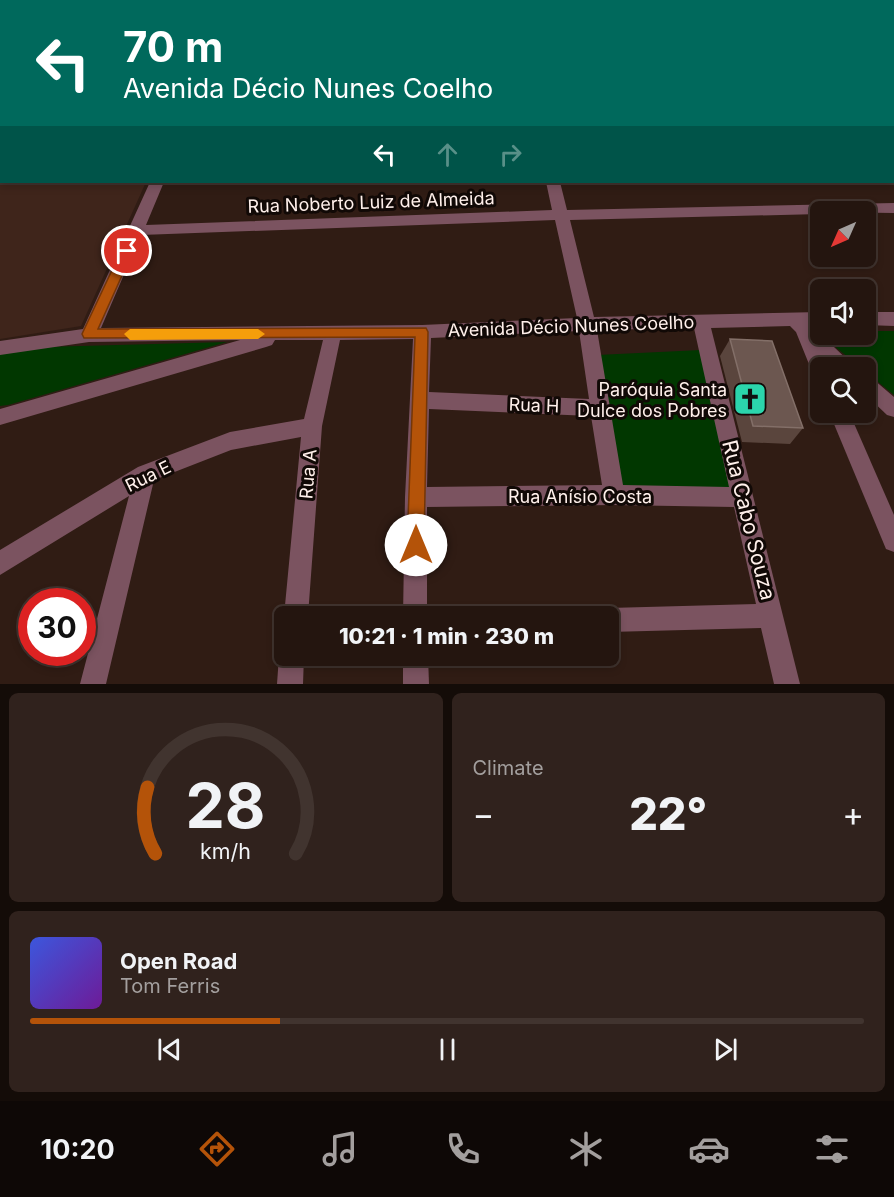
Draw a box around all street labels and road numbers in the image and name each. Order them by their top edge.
street label: Rua Noberto Luiz de Almeida [247,187,495,217]
street label: Avenida Décio Nunes Coelho [447,311,695,341]
street label: Rua H [508,394,560,416]
street label: Rua Cabo Souza [717,437,781,603]
street label: Rua A [295,448,321,500]
street label: Rua E [122,456,174,496]
street label: Rua Anísio Costa [508,486,652,507]

